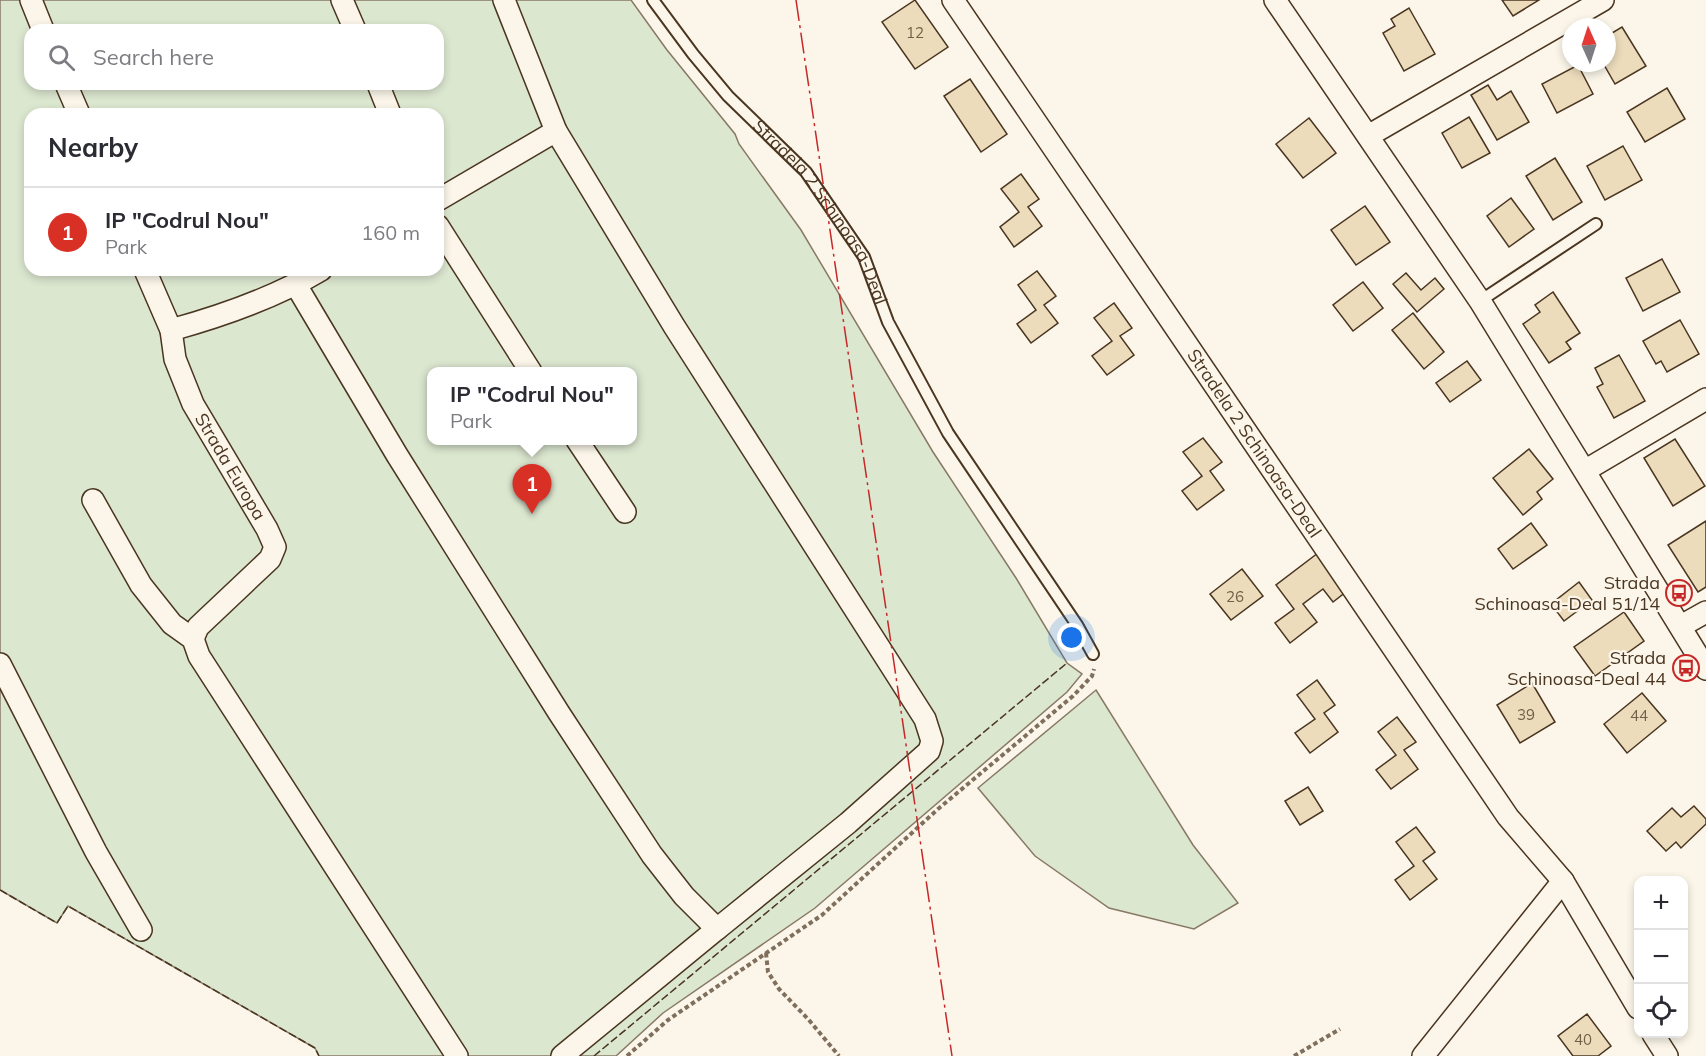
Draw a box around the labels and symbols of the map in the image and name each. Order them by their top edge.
north arrow [1562,18,1616,72]
house number: 12 [906,23,924,42]
street label: Stradela 2 Schinoasa-Deal [748,114,893,308]
street label: Stradela 2 Schinoasa-Deal [1182,344,1327,542]
street label: Strada Europa [190,409,271,524]
pin: 1 [512,464,552,514]
place label: Strada Schinoasa-Deal 51/14 [1475,571,1660,615]
bus stop icon: Strada Schinoasa-Deal 51/14 [1664,578,1694,608]
house number: 26 [1226,587,1244,606]
your location [1057,623,1086,652]
place label: Strada Schinoasa-Deal 44 [1507,646,1666,690]
bus stop icon: Strada Schinoasa-Deal 44 [1671,653,1701,683]
house number: 39 [1517,705,1535,724]
house number: 44 [1630,706,1648,725]
house number: 40 [1574,1030,1592,1049]

